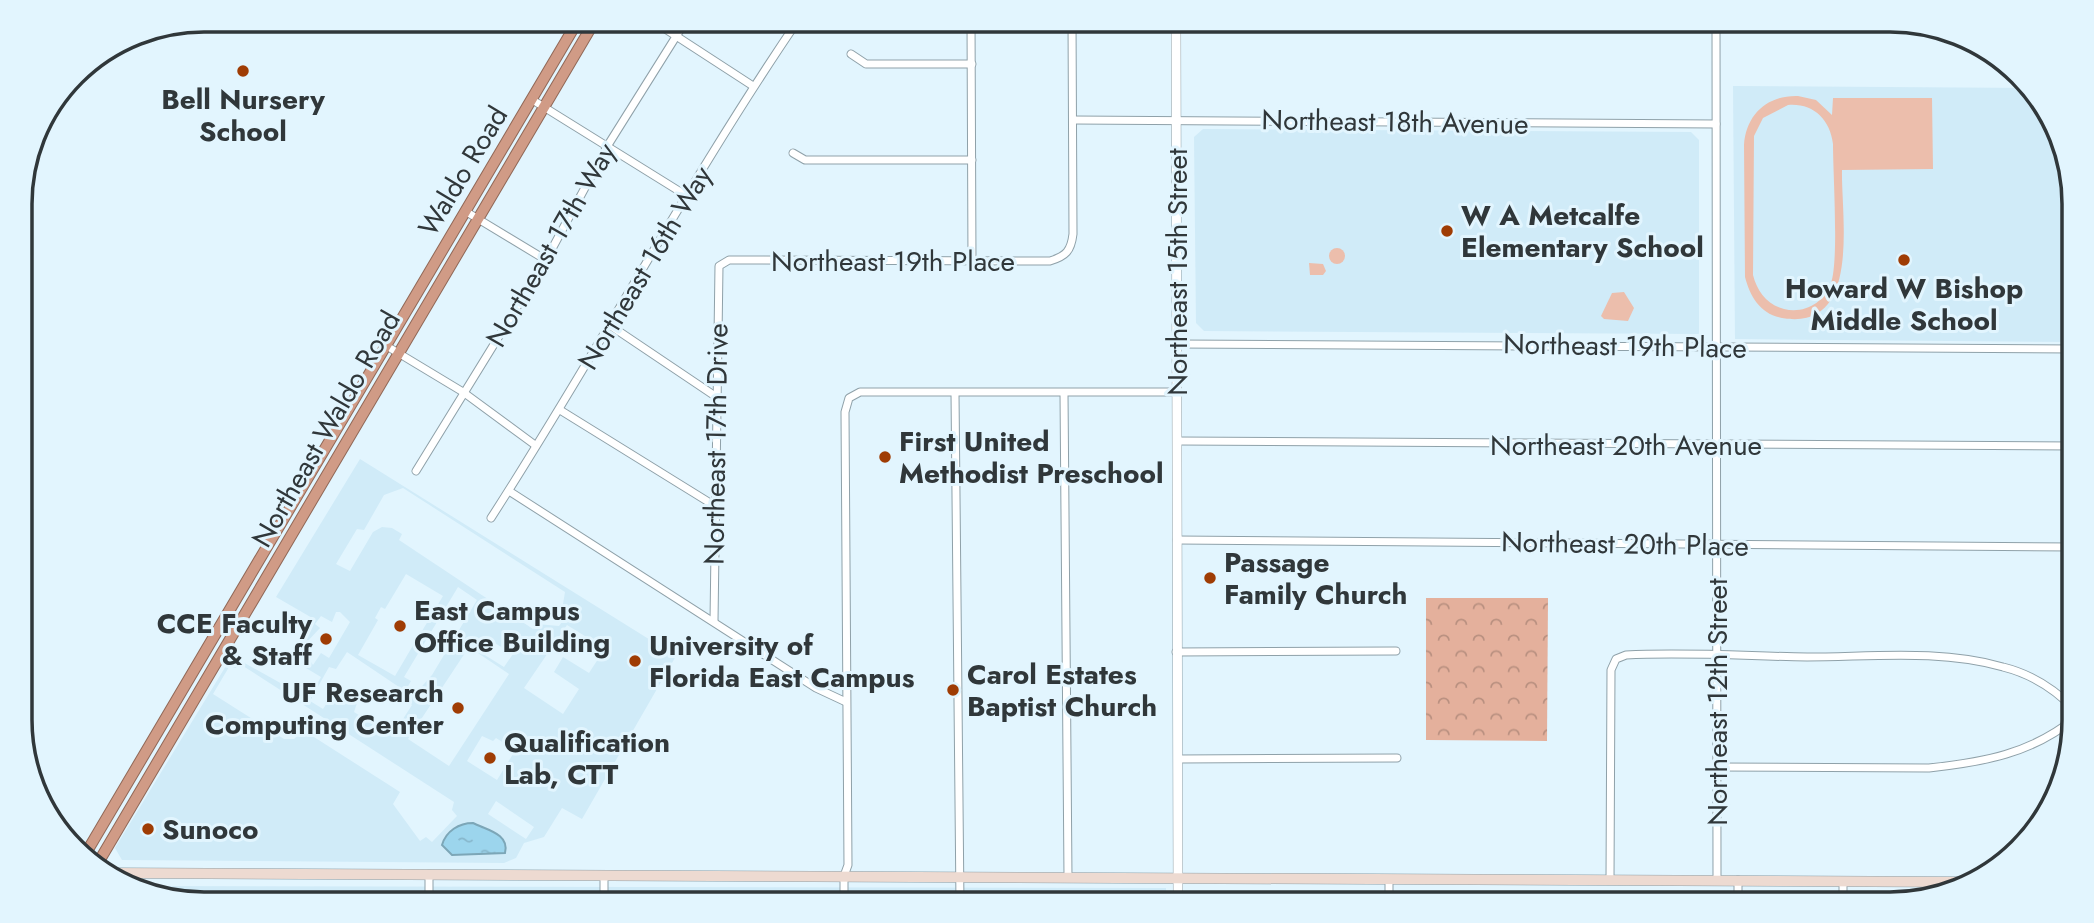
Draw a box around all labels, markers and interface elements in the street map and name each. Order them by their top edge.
marker: Bell Nursery School [235,63,251,79]
place label: Bell Nursery School [161,79,325,152]
street label: Waldo Road [408,98,518,244]
street label: Northeast 18th Avenue [1261,99,1529,145]
street label: Northeast 17th Way [476,135,627,355]
street label: Northeast 15th Street [1157,148,1198,396]
street label: Northeast 16th Way [568,158,723,378]
place label: W A Metcalfe Elementary School [1461,195,1704,268]
marker: W A Metcalfe Elementary School [1439,223,1455,239]
street label: Northeast 19th Place [771,241,1015,282]
marker: Howard W Bishop Middle School [1896,252,1912,268]
place label: Howard W Bishop Middle School [1785,268,2023,341]
street label: Northeast Waldo Road [241,303,411,555]
street label: Northeast 17th Drive [693,323,739,565]
street label: Northeast 19th Place [1503,323,1747,369]
place label: First United Methodist Preschool [899,421,1164,494]
street label: Northeast 20th Avenue [1490,425,1762,466]
marker: First United Methodist Preschool [877,449,893,465]
street label: Northeast 20th Place [1501,521,1749,567]
place label: Passage Family Church [1224,542,1408,615]
marker: Passage Family Church [1202,570,1218,586]
street label: Northeast 12th Street [1697,578,1738,826]
place label: East Campus Office Building [414,590,610,663]
place label: CCE Faculty & Staff [157,603,313,676]
marker: East Campus Office Building [392,618,408,634]
place label: University of Florida East Campus [649,625,915,698]
marker: CCE Faculty & Staff [318,631,334,647]
marker: University of Florida East Campus [627,653,643,669]
place label: Carol Estates Baptist Church [967,654,1157,727]
place label: UF Research Computing Center [205,672,444,745]
marker: Carol Estates Baptist Church [945,682,961,698]
marker: UF Research Computing Center [450,700,466,716]
place label: Qualification Lab, CTT [504,722,670,795]
marker: Qualification Lab, CTT [482,750,498,766]
place label: Sunoco [162,809,259,850]
marker: Sunoco [140,821,156,837]

